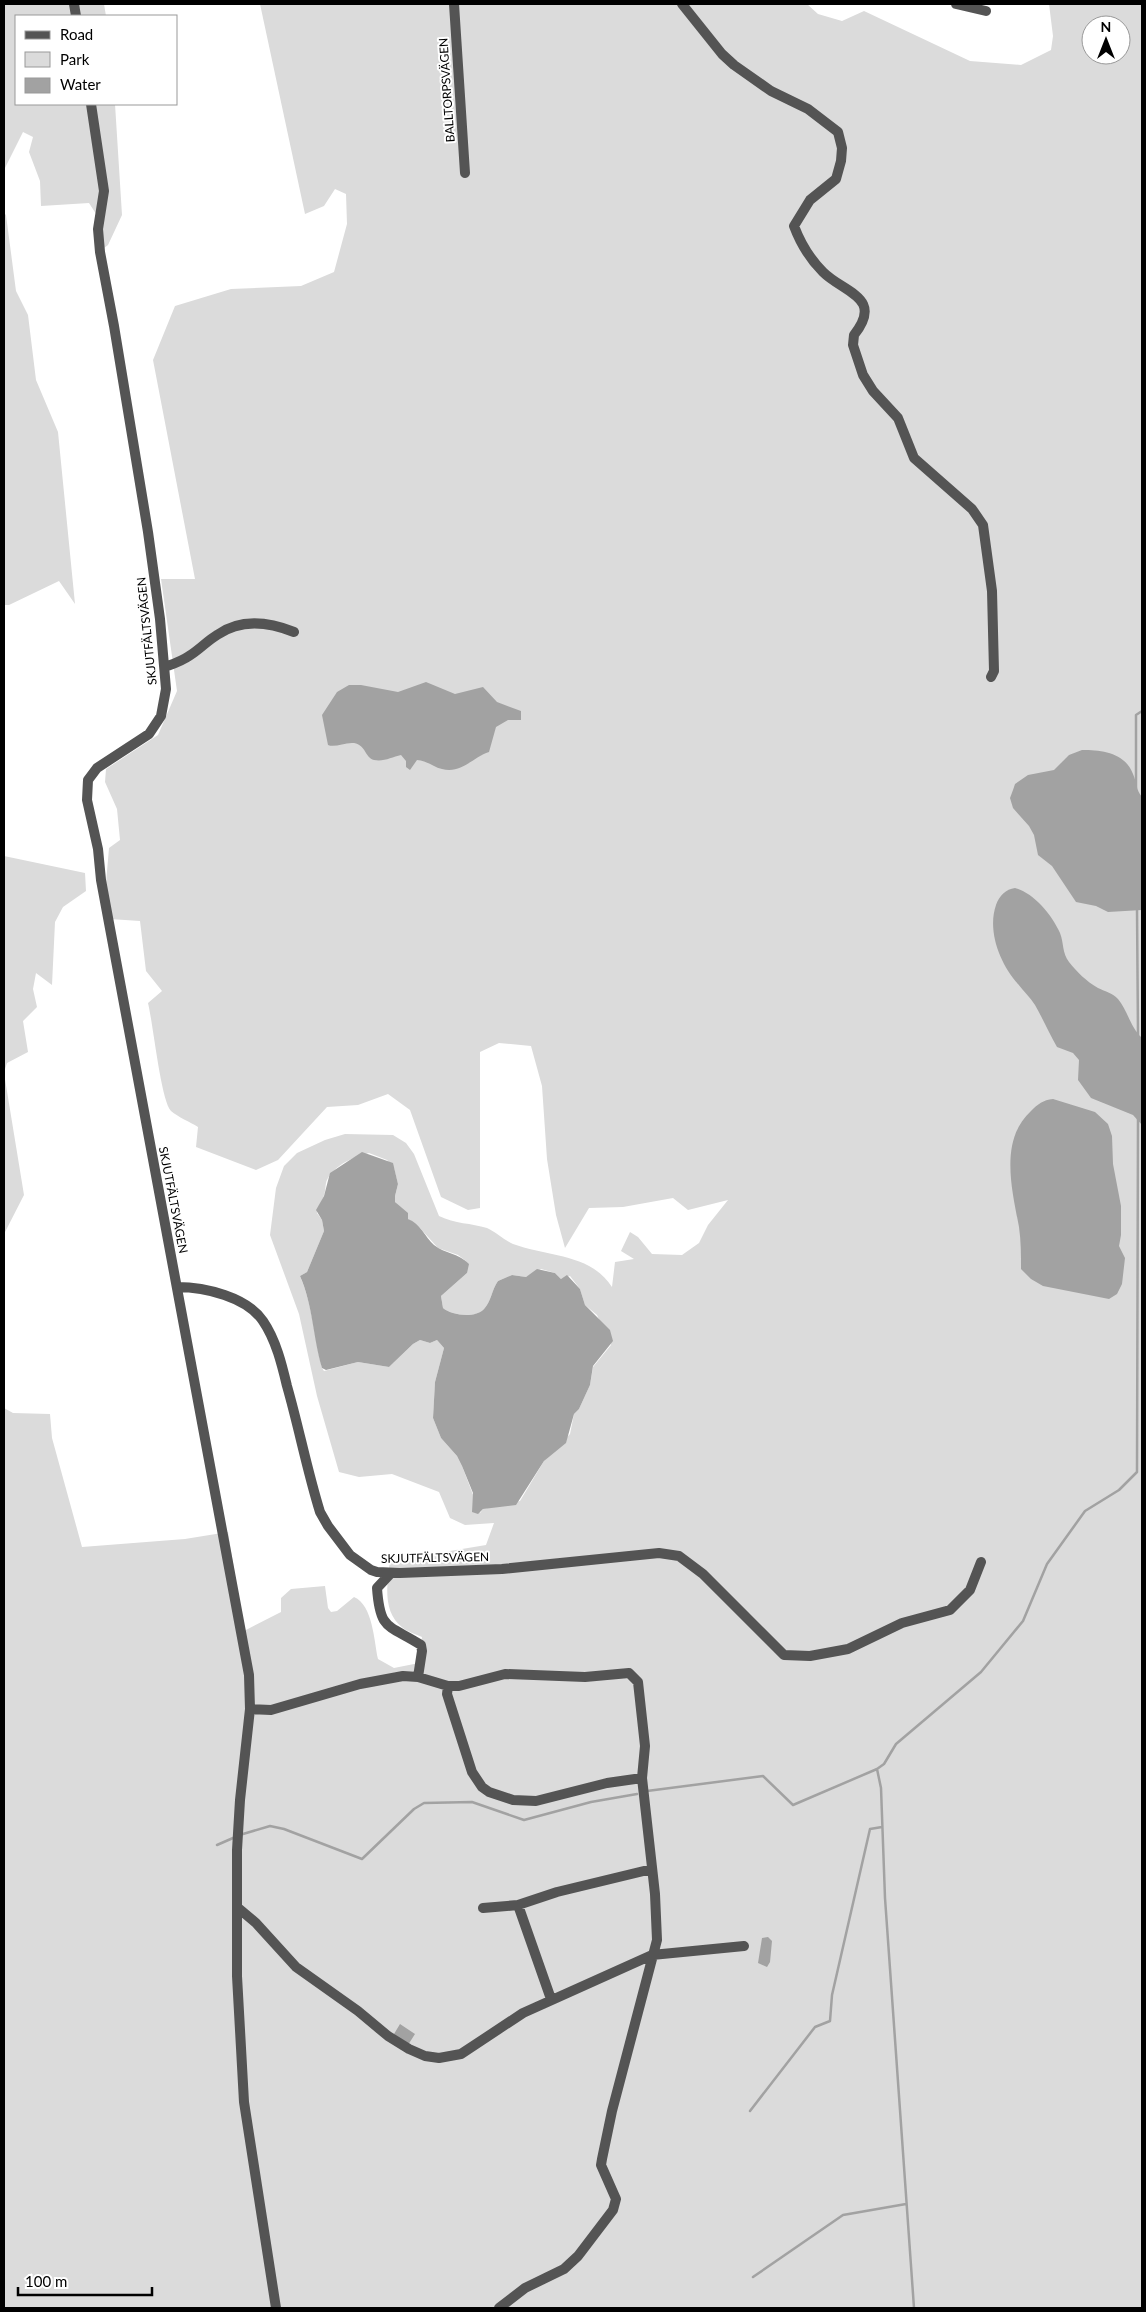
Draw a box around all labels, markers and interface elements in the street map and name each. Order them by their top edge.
legend [15,15,178,105]
north arrow [1081,15,1131,65]
text: N [1101,18,1111,35]
text: Road [60,25,93,43]
street label: BALLTORPSVÄGEN [435,37,458,143]
text: Park [60,50,90,68]
text: Water [60,75,101,93]
street label: SKJUTFÄLTSVÄGEN [133,576,160,686]
street label: SKJUTFÄLTSVÄGEN [156,1145,191,1255]
street label: SKJUTFÄLTSVÄGEN [381,1549,489,1566]
scale bar [18,2264,151,2296]
text: 100 m [25,2272,67,2290]

